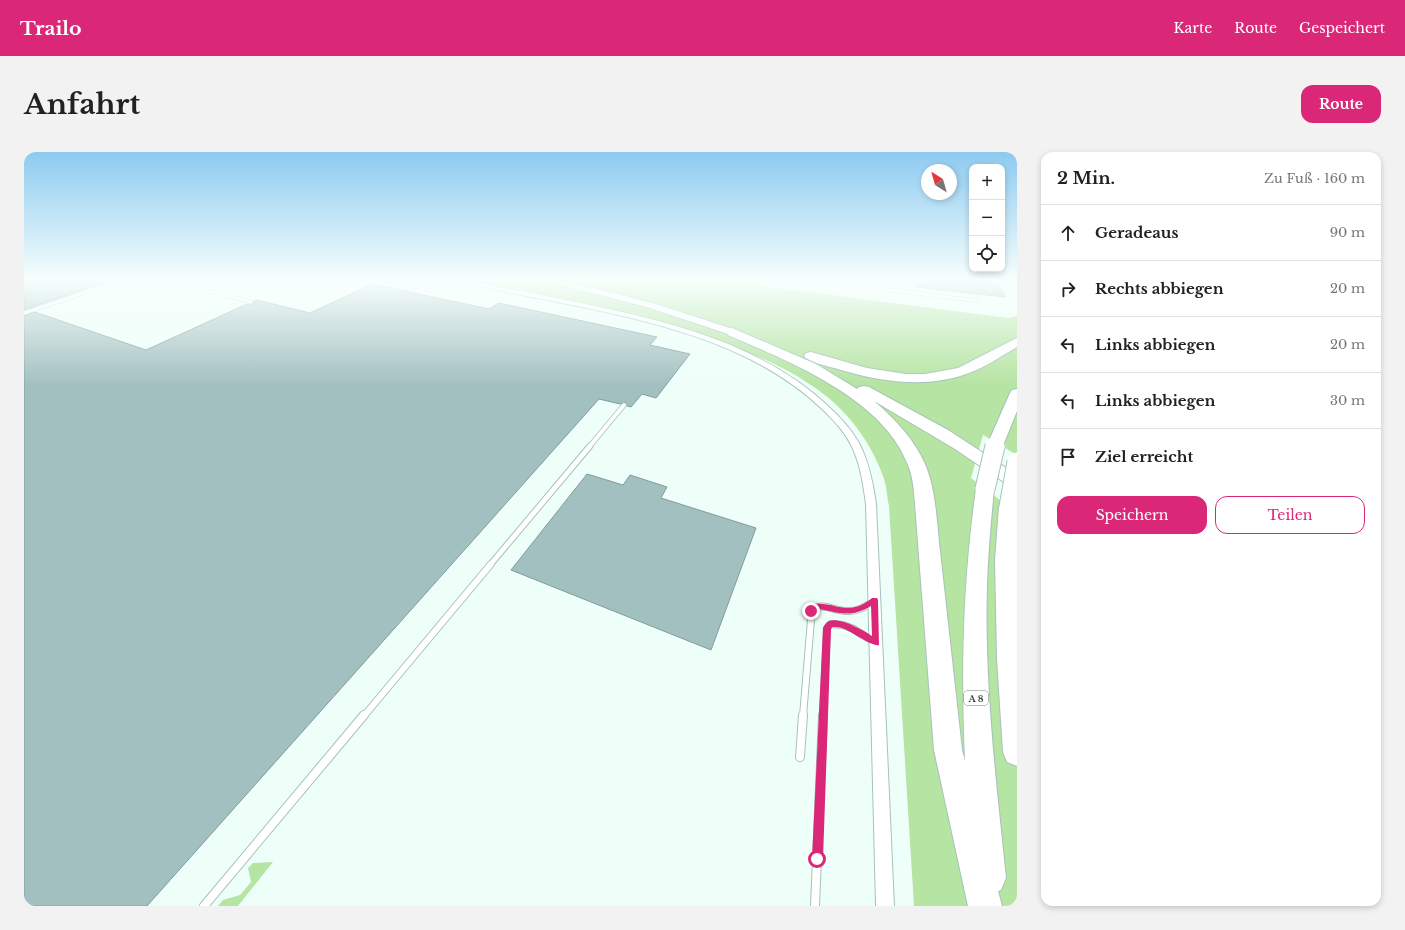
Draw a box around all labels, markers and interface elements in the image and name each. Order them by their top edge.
text: Trailo [20,17,82,40]
text: Karte [1174,19,1212,37]
text: Route [1234,19,1277,37]
text: Gespeichert [1299,19,1385,37]
button: Route [1301,85,1381,123]
text: Anfahrt [24,87,140,122]
north arrow [921,164,957,200]
map controls [969,164,1005,272]
button: + [969,164,1005,200]
text: 2 Min. [1057,168,1115,189]
text: Zu Fuß · 160 m [1264,170,1365,187]
button: − [969,200,1005,236]
icon: ahead [1057,222,1079,244]
text: Geradeaus [1095,223,1178,242]
text: 90 m [1330,224,1365,241]
button: locate [969,236,1005,272]
icon: right [1057,278,1079,300]
text: Rechts abbiegen [1095,279,1224,298]
text: 20 m [1330,280,1365,297]
icon: left [1057,334,1079,356]
text: Links abbiegen [1095,335,1215,354]
text: 20 m [1330,336,1365,353]
icon: left [1057,390,1079,412]
text: Links abbiegen [1095,391,1215,410]
text: 30 m [1330,392,1365,409]
icon: arrive [1057,446,1079,468]
text: Ziel erreicht [1095,447,1193,466]
button: Speichern [1057,496,1207,534]
button: Teilen [1215,496,1365,534]
route end [802,602,820,620]
road number: A 8 [964,691,988,705]
route start [808,850,826,868]

